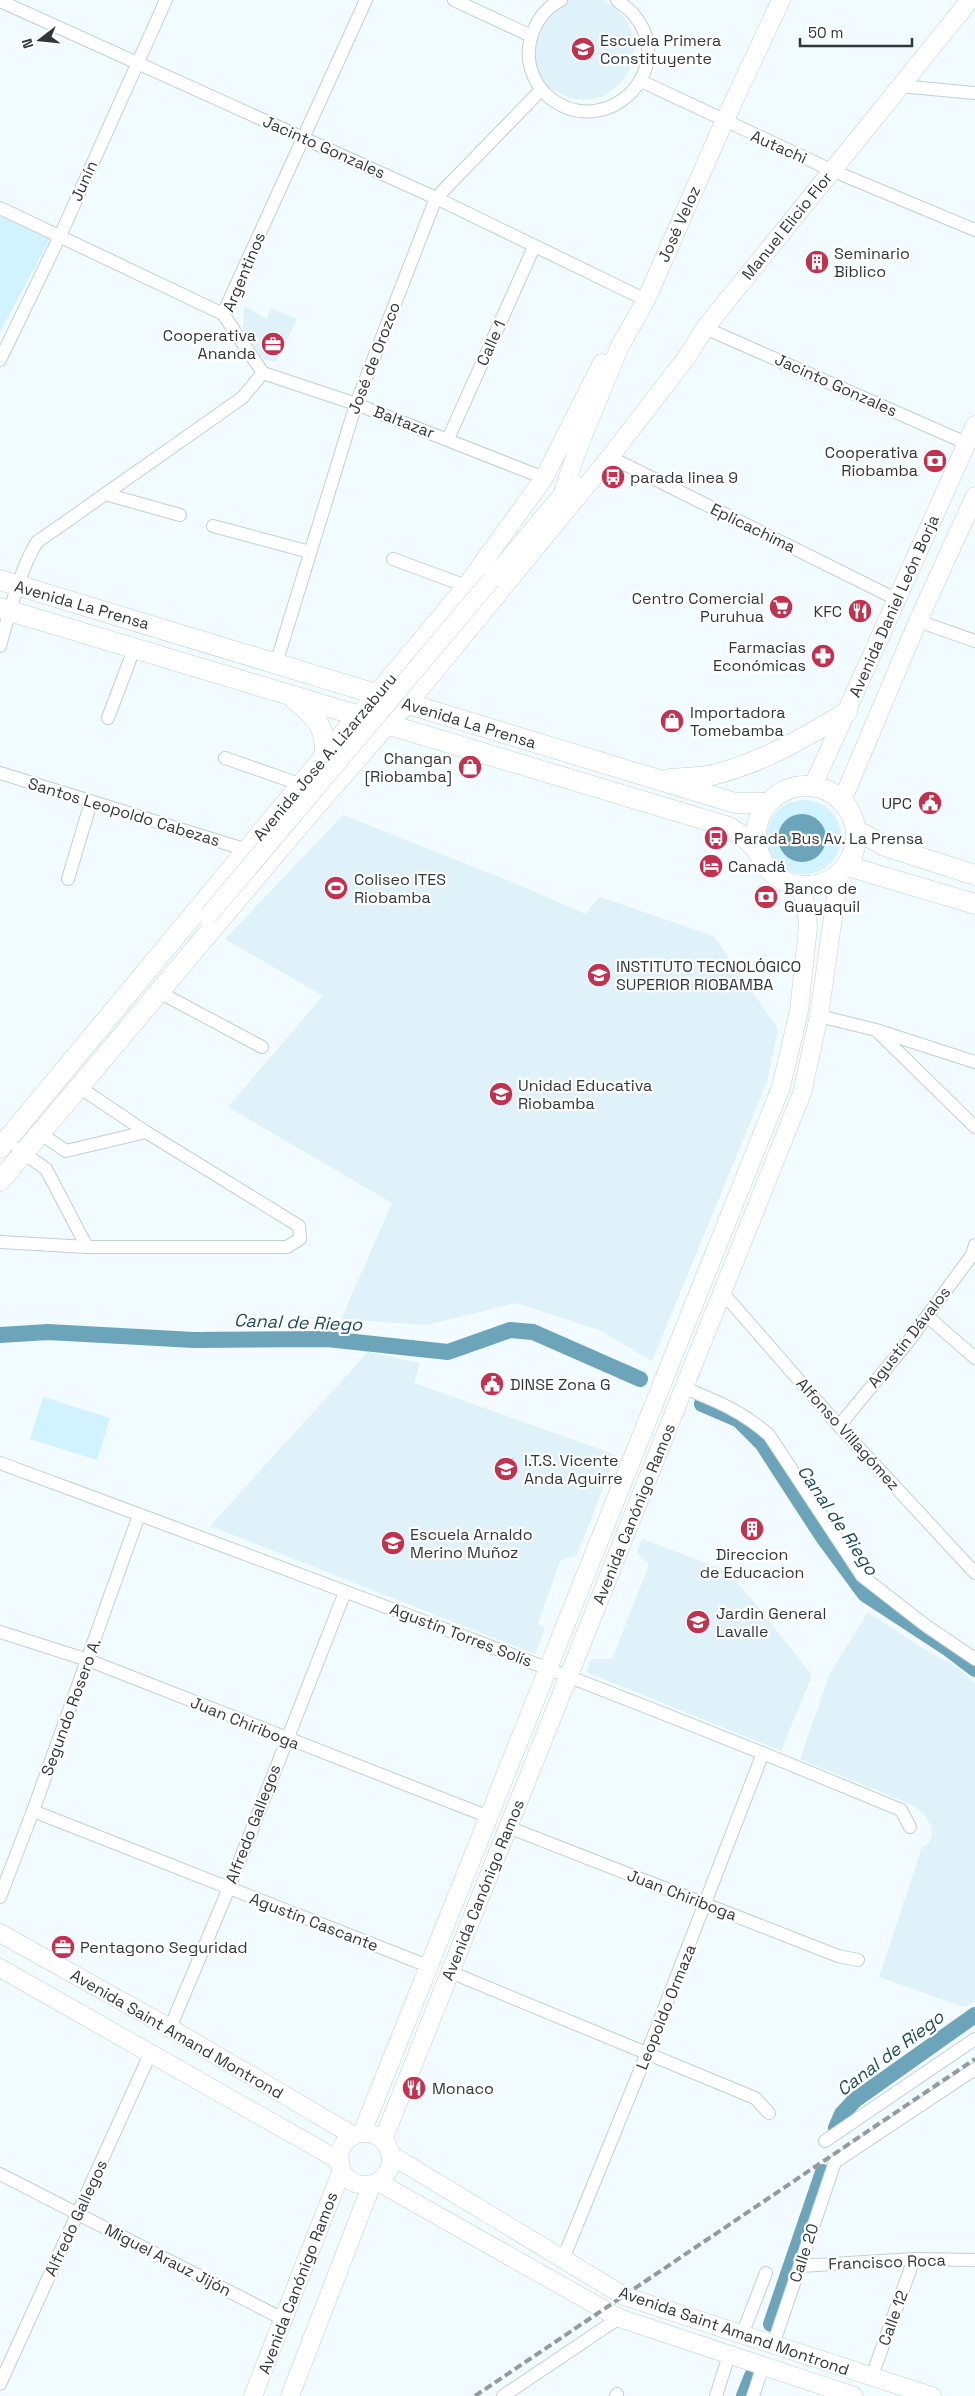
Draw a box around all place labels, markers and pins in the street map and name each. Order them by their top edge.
place label: Escuela Primera Constituyente [600,30,721,69]
school or university icon: Escuela Primera Constituyente [570,36,596,62]
place label: Seminario Biblico [834,243,910,282]
building icon: Seminario Biblico [804,249,830,275]
place label: Cooperativa Ananda [163,325,256,364]
office icon: Cooperativa Ananda [260,331,286,357]
place label: Cooperativa Riobamba [825,442,918,481]
bank icon: Cooperativa Riobamba [922,448,948,474]
bus stop icon: parada linea 9 [600,464,626,490]
place label: parada linea 9 [630,467,738,488]
place label: Centro Comercial Puruhua [632,588,764,627]
supermarket icon: Centro Comercial Puruhua [768,594,794,620]
restaurant icon: KFC [847,598,873,624]
place label: KFC [813,601,842,622]
place label: Farmacias Económicas [713,637,806,676]
pharmacy icon: Farmacias Económicas [810,643,836,669]
place label: Importadora Tomebamba [690,702,785,741]
shop icon: Importadora Tomebamba [659,708,685,734]
place label: Changan [Riobamba] [365,748,452,787]
shop icon: Changan [Riobamba] [457,754,483,780]
public building icon: UPC [917,790,943,816]
place label: UPC [881,793,912,814]
bus stop icon: Parada Bus Av. La Prensa [703,825,729,851]
place label: Parada Bus Av. La Prensa [734,828,923,849]
hotel icon: Canadá [698,853,724,879]
place label: Canadá [728,856,786,877]
place label: Coliseo ITES Riobamba [354,869,446,908]
sports icon: Coliseo ITES Riobamba [323,875,349,901]
place label: Banco de Guayaquil [784,878,860,917]
bank icon: Banco de Guayaquil [753,884,779,910]
place label: INSTITUTO TECNOLÓGICO SUPERIOR RIOBAMBA [616,956,801,995]
school or university icon: INSTITUTO TECNOLÓGICO SUPERIOR RIOBAMBA [586,962,612,988]
place label: Unidad Educativa Riobamba [518,1075,652,1114]
school or university icon: Unidad Educativa Riobamba [488,1081,514,1107]
public building icon: DINSE Zona G [479,1371,505,1397]
place label: DINSE Zona G [510,1374,611,1395]
place label: I.T.S. Vicente Anda Aguirre [524,1450,623,1489]
school or university icon: I.T.S. Vicente Anda Aguirre [493,1456,519,1482]
building icon: Direccion de Educacion [739,1516,765,1542]
place label: Escuela Arnaldo Merino Muñoz [410,1524,533,1563]
school or university icon: Escuela Arnaldo Merino Muñoz [380,1530,406,1556]
place label: Direccion de Educacion [700,1544,804,1583]
place label: Jardin General Lavalle [716,1603,826,1642]
school or university icon: Jardin General Lavalle [685,1609,711,1635]
office icon: Pentagono Seguridad [50,1934,76,1960]
place label: Pentagono Seguridad [80,1937,248,1958]
restaurant icon: Monaco [401,2075,427,2101]
place label: Monaco [432,2078,494,2099]

